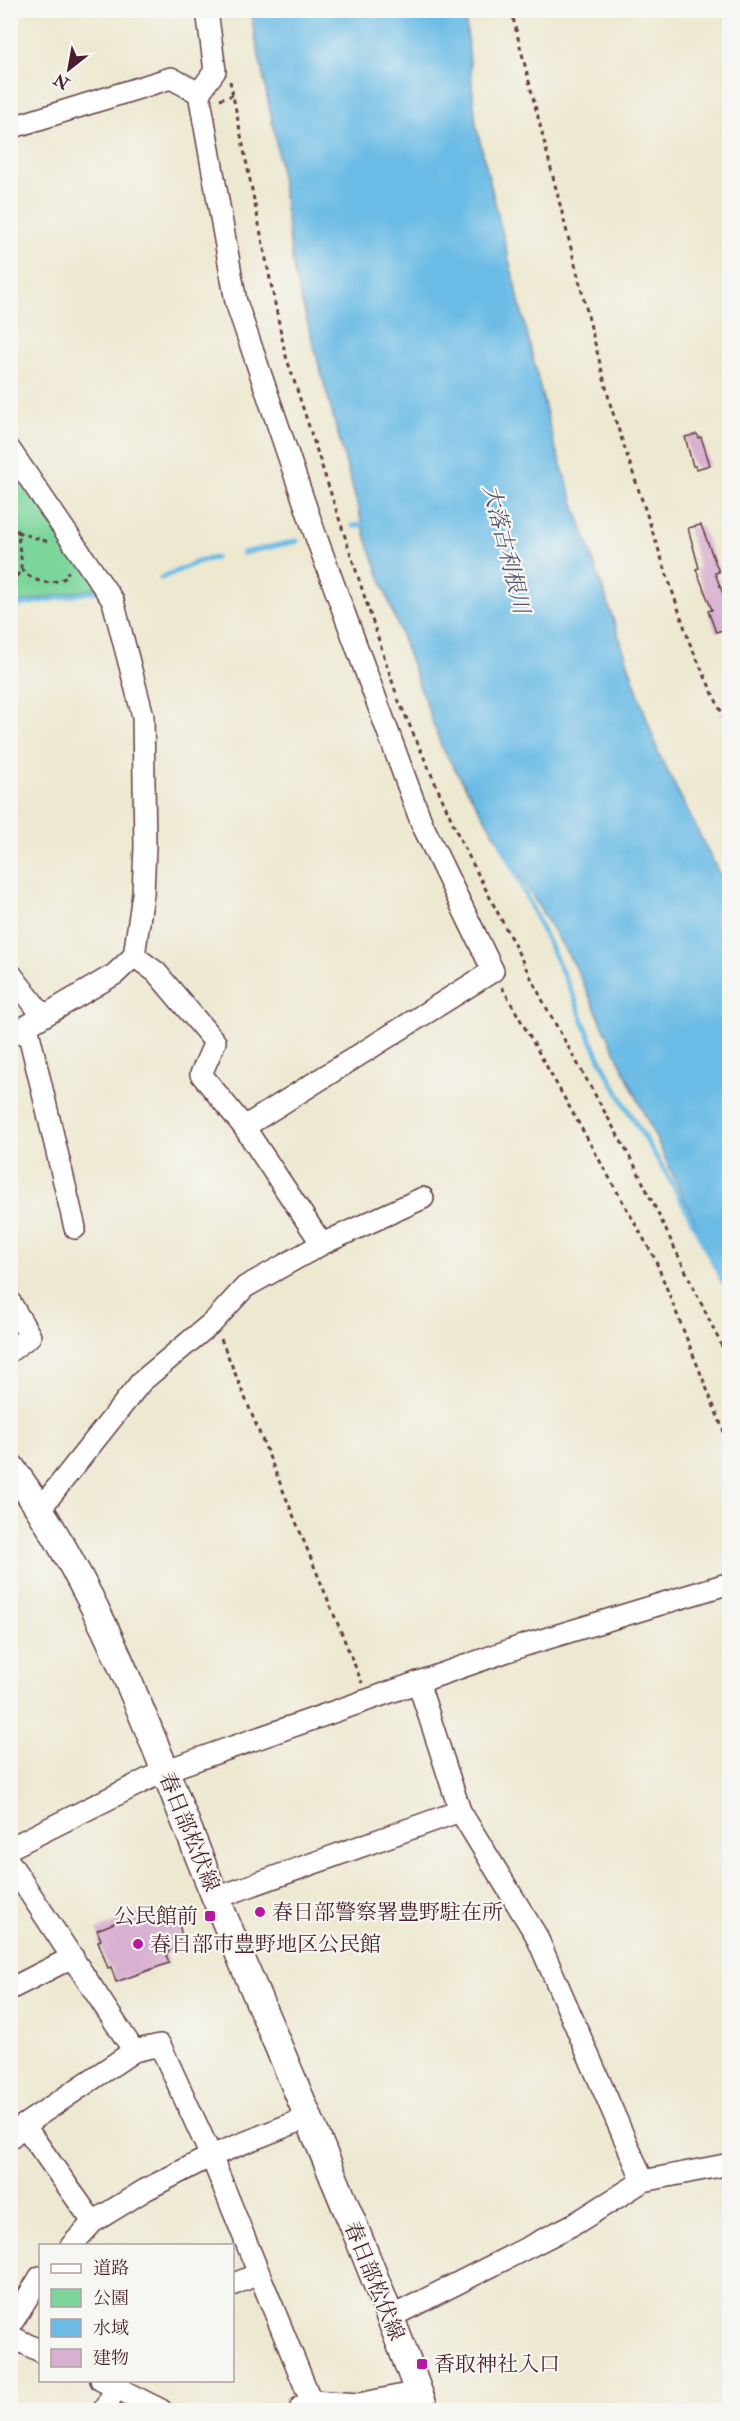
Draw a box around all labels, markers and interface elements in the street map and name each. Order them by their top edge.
north arrow [39,39,99,99]
text: N [50,68,74,94]
water label: 大落古利根川 [476,482,536,618]
street label: 春日部松伏線 [153,1769,225,1895]
place label: 春日部警察署豊野駐在所 [272,1899,503,1926]
place label: 公民館前 [114,1903,198,1930]
marker: 春日部警察署豊野駐在所 [253,1905,267,1919]
marker: 公民館前 [203,1909,217,1923]
place label: 春日部市豊野地区公民館 [150,1931,381,1958]
marker: 春日部市豊野地区公民館 [131,1937,145,1951]
street label: 春日部松伏線 [338,2218,410,2344]
legend [39,2244,234,2382]
text: 道路 [93,2257,129,2280]
text: 公園 [93,2287,129,2310]
text: 水域 [93,2317,129,2340]
text: 建物 [93,2347,129,2370]
place label: 香取神社入口 [434,2351,560,2378]
marker: 香取神社入口 [415,2357,429,2371]

